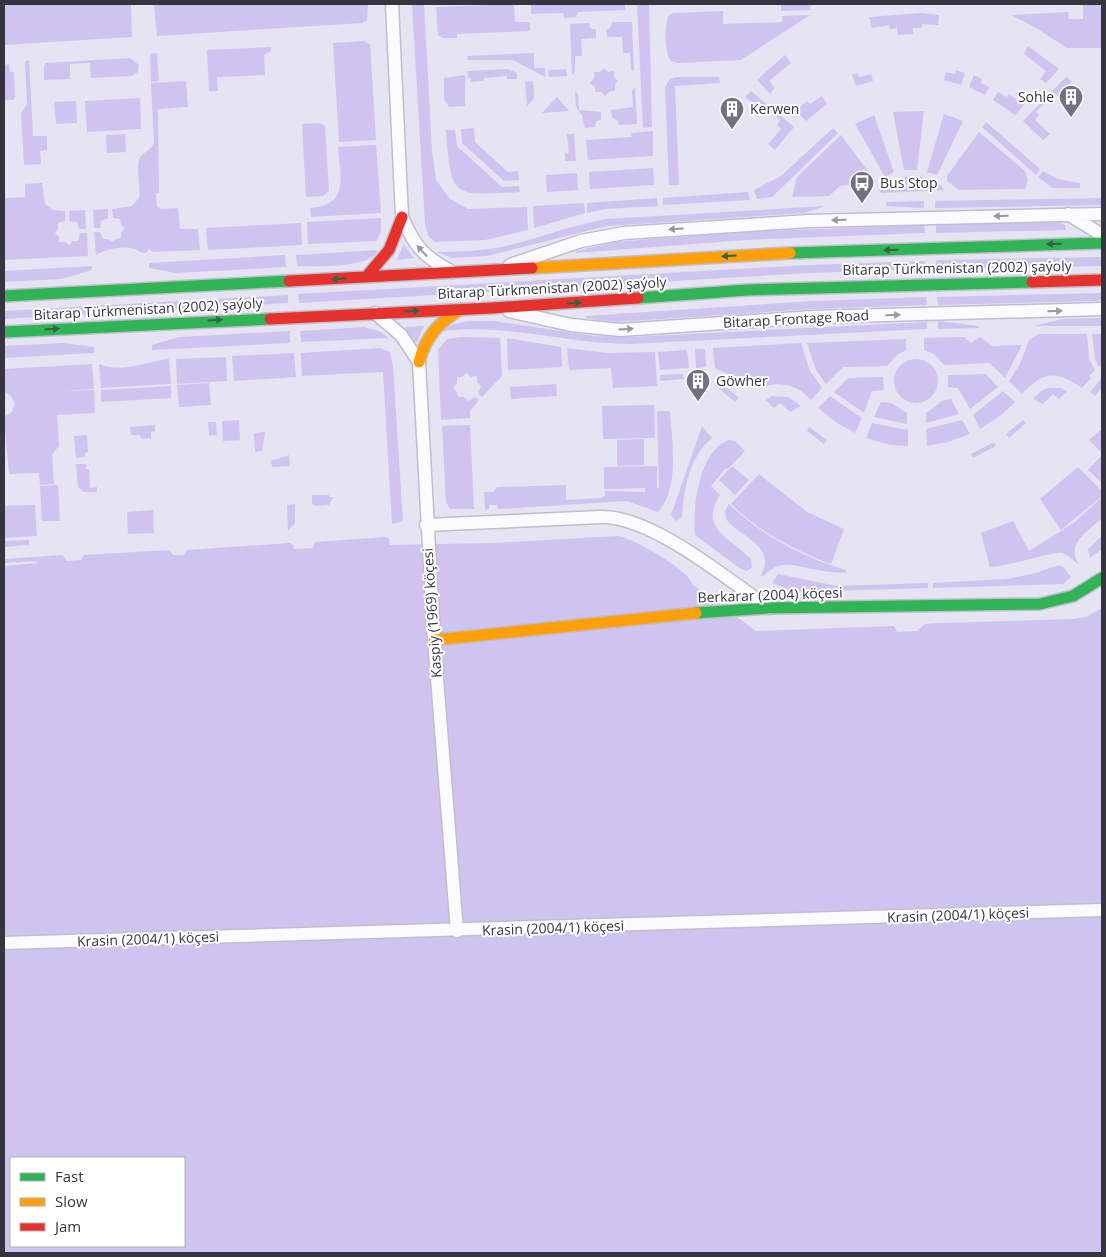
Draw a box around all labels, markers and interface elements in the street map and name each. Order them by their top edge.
building icon: Sohle [1058,84,1084,118]
place label: Sohle [1018,87,1054,106]
building icon: Kerwen [719,96,745,130]
place label: Kerwen [750,99,799,118]
bus stop icon: Bus Stop [849,170,875,204]
place label: Bus Stop [880,173,938,192]
one-way arrow [993,212,1009,220]
one-way arrow [830,216,846,224]
one-way arrow [668,226,684,234]
one-way arrow [1045,241,1061,249]
one-way arrow [416,245,427,257]
one-way arrow [883,246,899,254]
one-way arrow [720,252,736,260]
street label: Bitarap Türkmenistan (2002) şaýoly [842,256,1073,279]
street label: Bitarap Türkmenistan (2002) şaýoly [437,272,668,303]
one-way arrow [331,275,347,283]
street label: Bitarap Türkmenistan (2002) şaýoly [33,293,264,324]
one-way arrow [567,298,583,306]
street label: Bitarap Frontage Road [722,305,870,332]
one-way arrow [1048,306,1064,314]
one-way arrow [404,307,420,315]
one-way arrow [885,311,901,319]
one-way arrow [207,316,223,324]
one-way arrow [45,324,61,332]
one-way arrow [618,325,634,333]
building icon: Göwher [685,368,711,402]
place label: Göwher [716,371,768,390]
street label: Kaspiy (1969) köçesi [417,547,446,679]
street label: Berkarar (2004) köçesi [697,582,843,607]
street label: Krasin (2004/1) köçesi [887,903,1029,926]
street label: Krasin (2004/1) köçesi [482,916,624,939]
street label: Krasin (2004/1) köçesi [77,927,219,950]
legend [10,1157,185,1247]
text: Fast [55,1166,84,1186]
text: Slow [55,1191,88,1211]
text: Jam [53,1216,81,1236]

